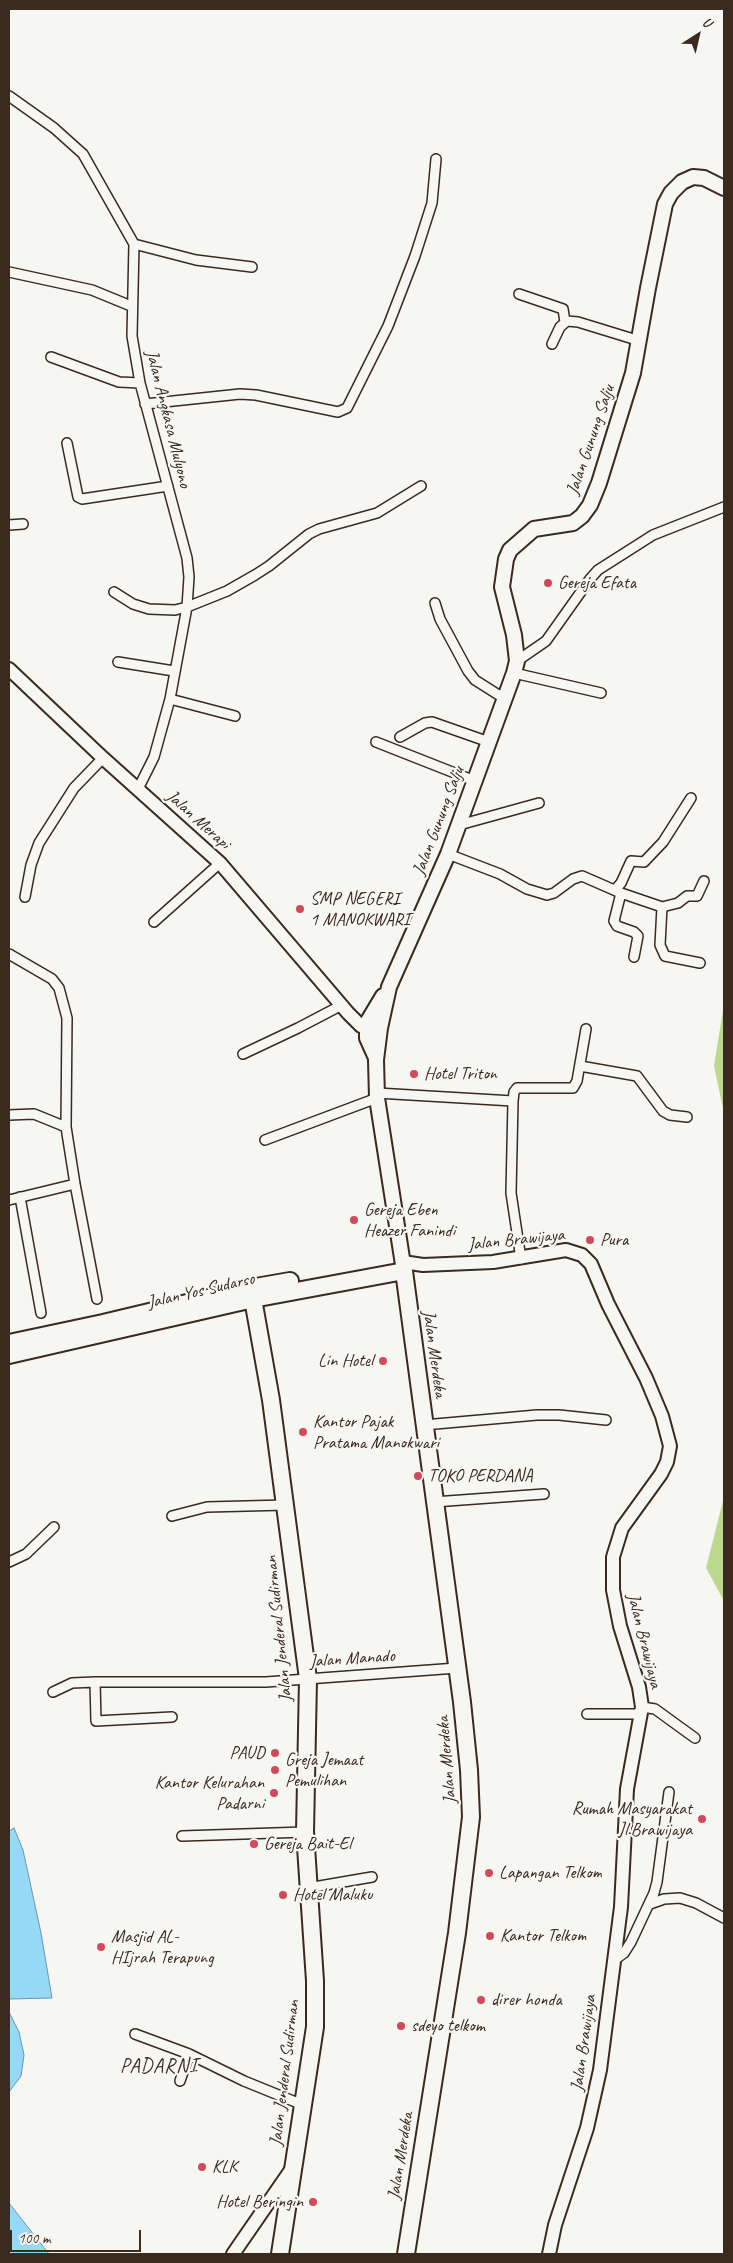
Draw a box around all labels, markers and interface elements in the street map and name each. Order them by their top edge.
north arrow [673,10,723,60]
text: U [699,13,715,31]
street label: Jalan Angkasa Mulyono [140,348,196,490]
street label: Jalan Gunung Salju [562,382,620,498]
place label: Gereja Efata [558,572,636,594]
marker: Gereja Efata [542,577,554,589]
street label: Jalan Gunung Salju [408,764,470,878]
street label: Jalan Merapi [162,786,234,854]
place label: SMP NEGERI 1 MANOKWARI [310,888,410,931]
marker: SMP NEGERI 1 MANOKWARI [294,903,306,915]
place label: Hotel Triton [424,1063,497,1085]
marker: Hotel Triton [408,1068,420,1080]
place label: Gereja Eben Heazer Fanindi [364,1199,455,1242]
marker: Gereja Eben Heazer Fanindi [348,1214,360,1226]
street label: Jalan Brawijaya [467,1224,565,1256]
place label: Pura [600,1229,628,1251]
marker: Pura [584,1234,596,1246]
street label: Jalan Yos Sudarso [145,1268,257,1314]
street label: Jalan Merdeka [417,1309,451,1399]
place label: Lin Hotel [318,1350,373,1372]
marker: Lin Hotel [377,1355,389,1367]
place label: Kantor Pajak Pratama Manokwari [313,1411,439,1454]
marker: Kantor Pajak Pratama Manokwari [297,1426,309,1438]
place label: TOKO PERDANA [428,1465,533,1487]
marker: TOKO PERDANA [412,1470,424,1482]
street label: Jalan Jenderal Sudirman [261,1555,297,1703]
street label: Jalan Brawijaya [622,1591,666,1691]
street label: Jalan Manado [309,1645,395,1673]
street label: Jalan Merdeka [432,1715,462,1805]
place label: PAUD [230,1742,265,1764]
marker: PAUD [269,1747,281,1759]
place label: Greja Jemaat Pemulihan [285,1749,363,1792]
marker: Greja Jemaat Pemulihan [269,1764,281,1776]
place label: Kantor Kelurahan Padarni [155,1772,264,1815]
marker: Kantor Kelurahan Padarni [268,1787,280,1799]
place label: Rumah Masyarakat Jl.Brawijaya [572,1798,692,1840]
marker: Rumah Masyarakat Jl.Brawijaya [696,1813,708,1825]
place label: Gereja Bait-El [264,1833,351,1855]
marker: Gereja Bait-El [248,1838,260,1850]
place label: Lapangan Telkom [499,1862,602,1884]
marker: Lapangan Telkom [483,1867,495,1879]
place label: Hotel Maluku [293,1884,372,1906]
marker: Hotel Maluku [277,1889,289,1901]
place label: Kantor Telkom [500,1925,586,1947]
place label: Masjid AL- HIjrah Terapung [111,1926,214,1968]
marker: Kantor Telkom [484,1930,496,1942]
marker: Masjid AL- HIjrah Terapung [95,1941,107,1953]
place label: direr honda [491,1989,562,2011]
street label: Jalan Brawijaya [567,1993,601,2093]
marker: direr honda [475,1994,487,2006]
street label: Jalan Jenderal Sudirman [265,1999,305,2147]
place label: sdeyo telkom [411,2015,485,2037]
marker: sdeyo telkom [395,2020,407,2032]
district label: PADARNI [120,2055,198,2079]
street label: Jalan Merdeka [383,2111,419,2201]
place label: KLK [212,2156,237,2178]
marker: KLK [196,2161,208,2173]
place label: Hotel Beringin [216,2191,303,2213]
marker: Hotel Beringin [307,2196,319,2208]
scale bar [12,2220,144,2252]
text: 100 m [18,2229,50,2248]

